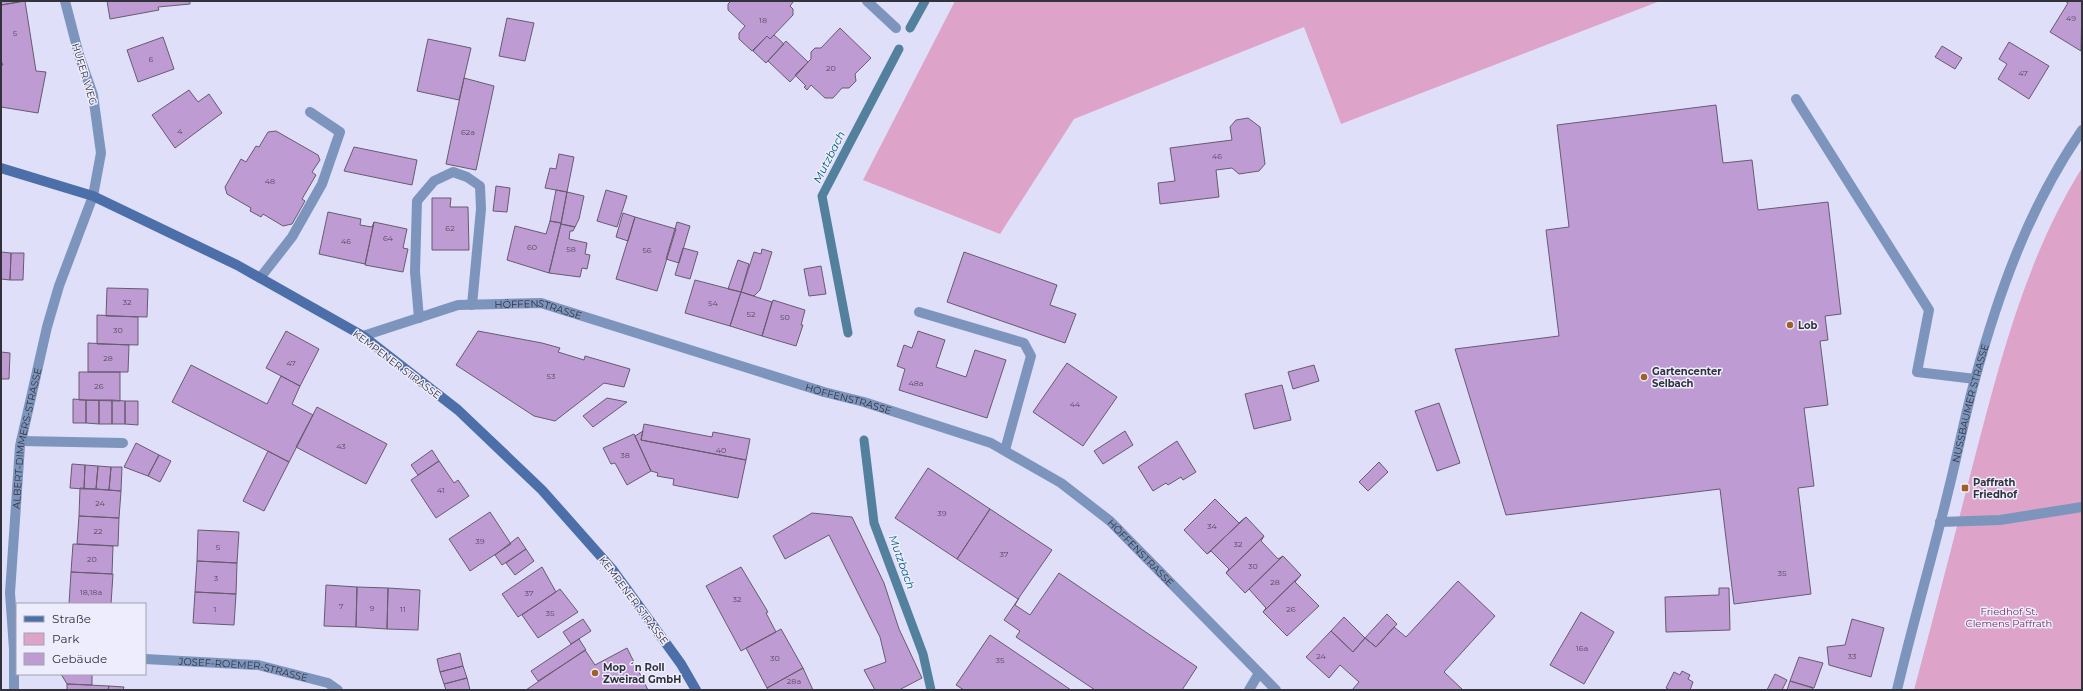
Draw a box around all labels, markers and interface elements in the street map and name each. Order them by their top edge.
house number: 49 [2066,13,2076,23]
house number: 18 [759,15,767,25]
house number: 5 [13,28,18,38]
street label: HUFER WEG [69,42,100,107]
house number: 6 [149,54,154,64]
house number: 20 [826,63,836,73]
house number: 47 [2018,68,2028,78]
house number: 4 [177,126,183,136]
house number: 62a [461,127,475,137]
water label: Mutzbach [810,129,848,185]
house number: 46 [1212,151,1222,161]
house number: 48 [265,176,275,186]
house number: 62 [445,223,455,233]
house number: 64 [383,233,394,243]
house number: 46 [341,236,351,246]
house number: 60 [527,242,537,252]
house number: 58 [566,244,576,254]
house number: 56 [642,245,652,255]
house number: 32 [122,297,132,307]
street label: HÖFFENSTRASSE [494,297,584,323]
house number: 54 [708,298,719,308]
house number: 52 [746,309,756,319]
house number: 50 [780,312,790,322]
place label: Lob [1798,319,1818,332]
marker: Lob [1785,320,1795,330]
house number: 30 [113,325,123,335]
street label: KEMPENER STRASSE [350,327,444,402]
street label: NUSSBAUMER STRASSE [1949,342,1992,464]
house number: 28 [103,353,113,363]
house number: 47 [286,358,296,368]
place label: Gartencenter Selbach [1652,365,1722,390]
street label: ALBERT-DIMMERS-STRASSE [10,366,45,509]
house number: 53 [547,371,556,381]
marker: Gartencenter Selbach [1639,372,1649,382]
house number: 48a [908,378,924,388]
street label: HÖFFENSTRASSE [804,380,894,418]
house number: 26 [94,381,104,391]
house number: 44 [1070,399,1081,409]
house number: 43 [336,441,346,451]
house number: 40 [716,445,726,455]
house number: 38 [620,450,630,460]
place label: Paffrath Friedhof [1973,476,2018,501]
marker: Paffrath Friedhof [1960,483,1970,493]
house number: 41 [437,485,445,495]
house number: 24 [95,498,106,508]
house number: 39 [937,508,947,518]
street label: HÖFFENSTRASSE [1105,516,1177,589]
house number: 34 [1207,521,1218,531]
house number: 22 [93,526,103,536]
water label: Mutzbach [886,533,918,591]
house number: 39 [475,536,485,546]
house number: 32 [1233,539,1243,549]
house number: 5 [216,542,221,552]
house number: 37 [999,549,1009,559]
house number: 20 [87,554,97,564]
street label: KEMPENER STRASSE [596,554,671,647]
house number: 30 [1248,561,1258,571]
house number: 35 [1778,568,1787,578]
house number: 3 [214,573,219,583]
house number: 28 [1270,577,1280,587]
house number: 18,18a [80,587,102,597]
house number: 37 [524,588,534,598]
house number: 32 [732,594,742,604]
house number: 7 [339,601,344,611]
legend [16,603,146,675]
house number: 9 [370,603,375,613]
house number: 1 [214,604,216,614]
house number: 11 [400,604,406,614]
house number: 26 [1286,604,1296,614]
park label: Friedhof St. Clemens Paffrath [1966,605,2052,630]
house number: 35 [546,608,555,618]
text: Straße [52,611,91,626]
text: Park [52,631,80,646]
house number: 16a [1576,643,1588,653]
text: Gebäude [52,651,107,666]
house number: 24 [1316,651,1327,661]
house number: 33 [1848,651,1857,661]
house number: 30 [770,653,780,663]
street label: JOSEF-ROEMER-STRASSE [177,655,310,685]
house number: 35 [996,655,1005,665]
place label: Mop ´n Roll Zweirad GmbH [603,661,681,686]
marker: Mop ´n Roll Zweirad GmbH [590,668,600,678]
house number: 28a [787,676,801,686]

